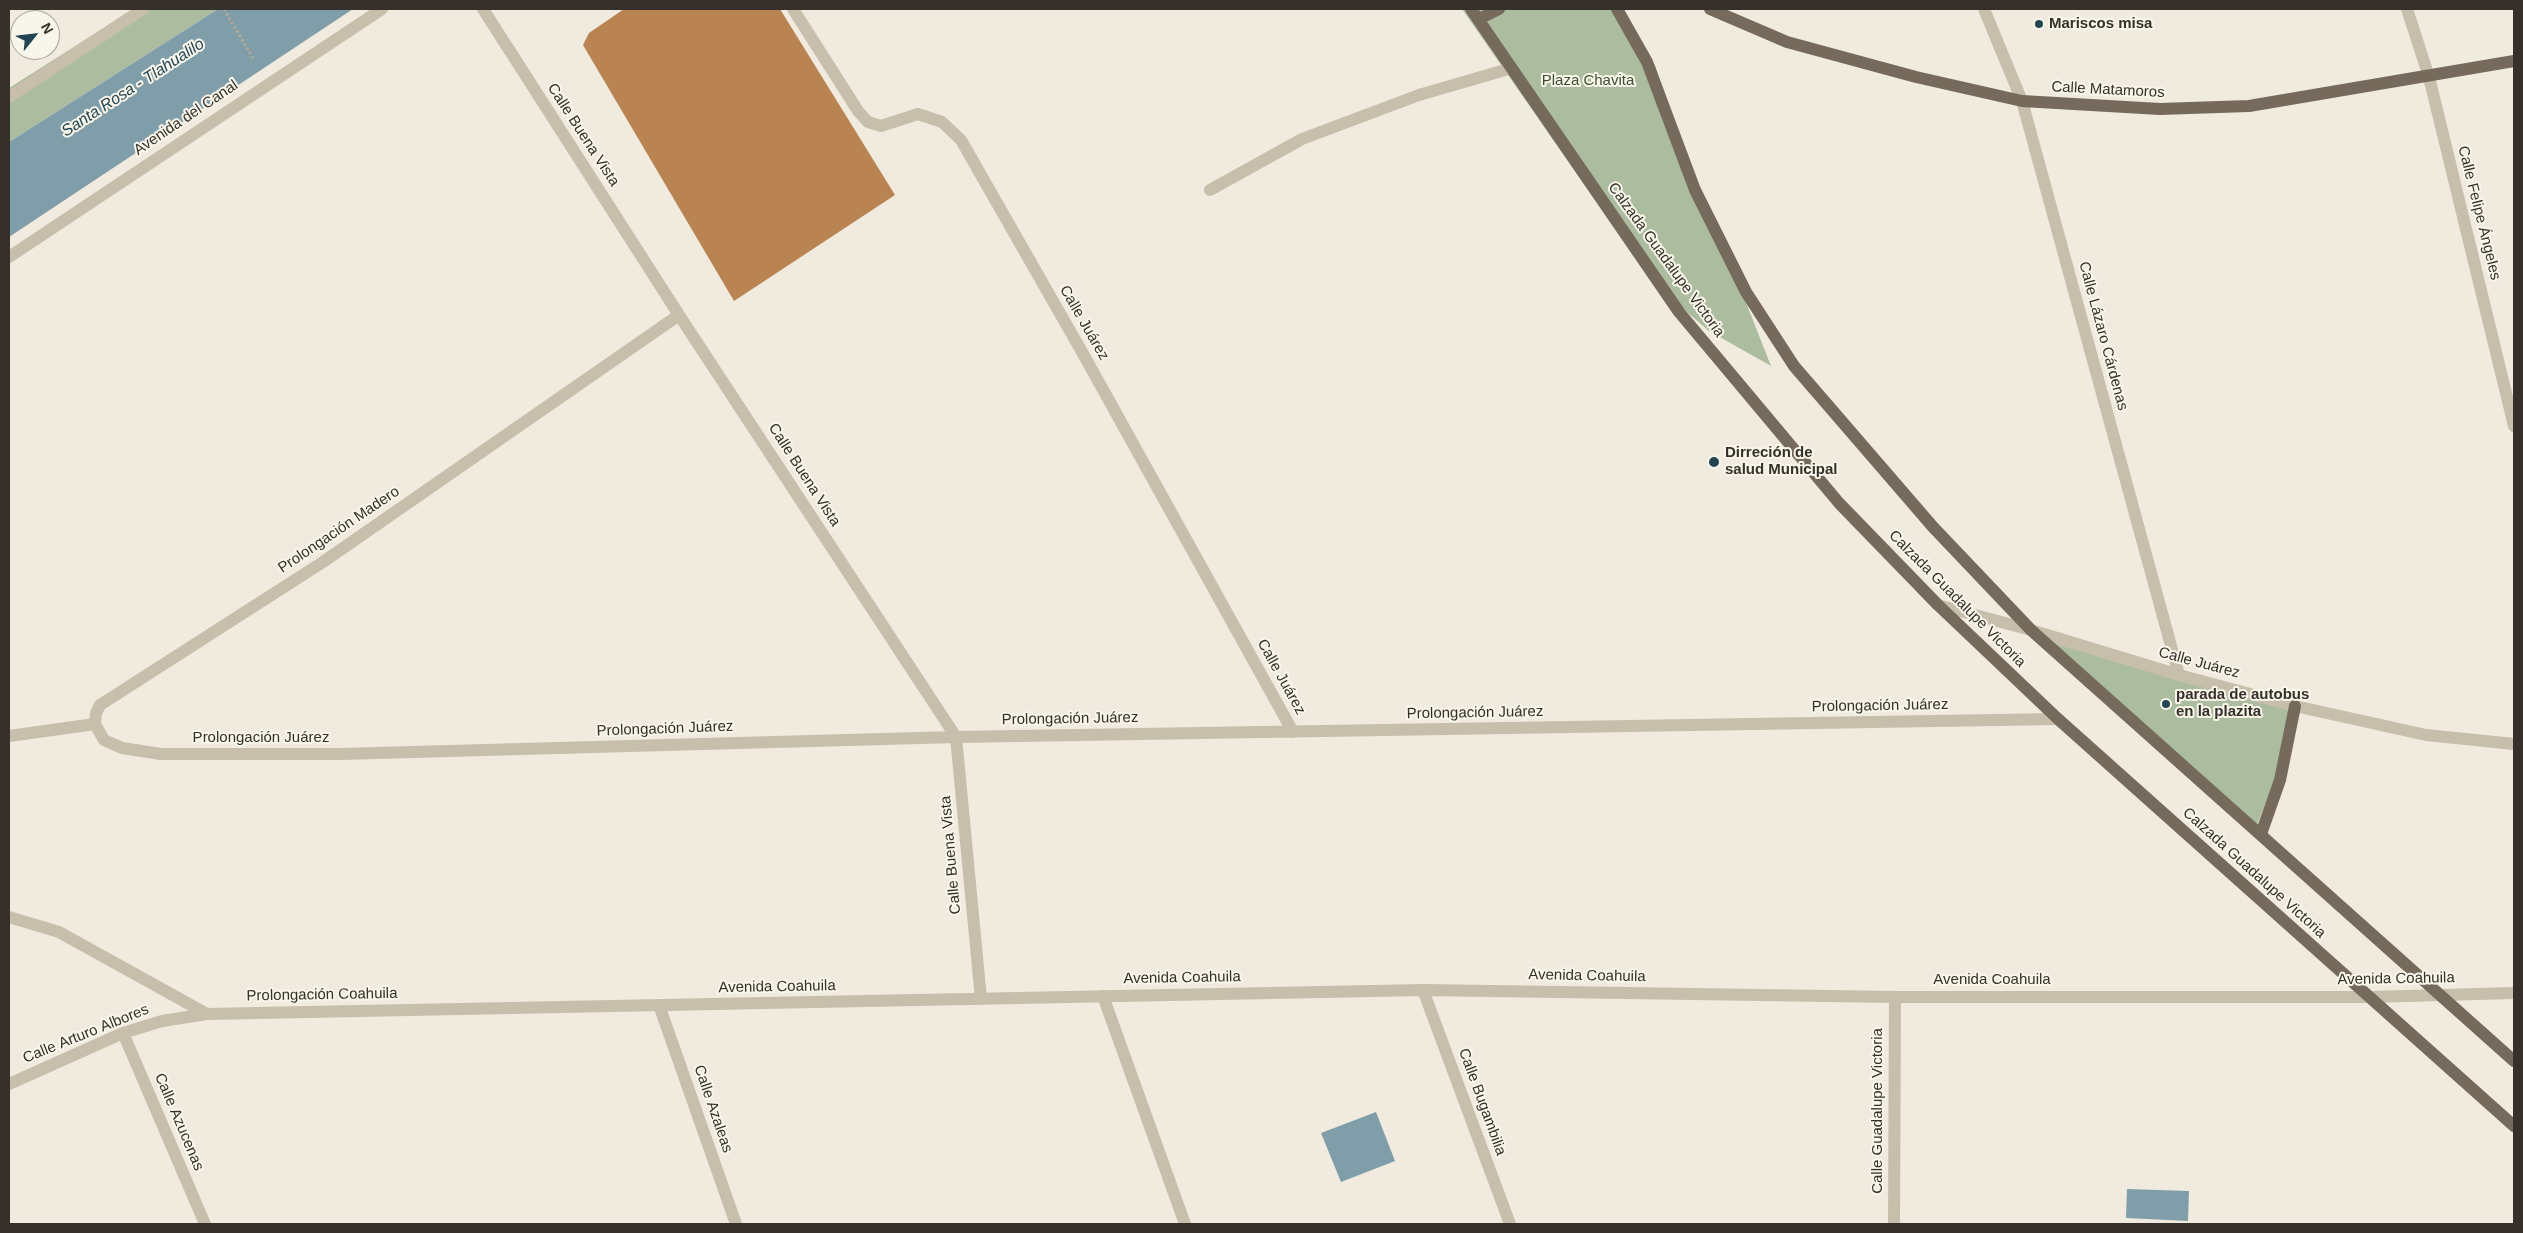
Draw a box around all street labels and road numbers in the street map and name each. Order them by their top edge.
street label: Avenida del Canal [131,77,241,159]
street label: Calle Matamoros [2051,78,2165,102]
street label: Calle Buena Vista [543,80,623,190]
street label: Calle Felipe Ángeles [2454,144,2504,282]
street label: Calzada Guadalupe Victoria [1604,179,1728,341]
street label: Calle Lázaro Cárdenas [2074,260,2132,412]
street label: Calle Juárez [1055,282,1113,364]
street label: Calle Buena Vista [764,420,844,530]
street label: Prolongación Madero [275,483,403,577]
street label: Calzada Guadalupe Victoria [1885,527,2029,671]
street label: Calle Juárez [1253,636,1309,718]
street label: Calle Juárez [2156,644,2242,682]
street label: Prolongación Juárez [1811,696,1949,716]
street label: Prolongación Juárez [1406,703,1544,723]
street label: Prolongación Juárez [1001,709,1139,729]
street label: Prolongación Juárez [596,718,734,740]
street label: Prolongación Juárez [193,729,329,747]
street label: Calle Buena Vista [937,795,965,915]
street label: Calzada Guadalupe Victoria [2179,804,2329,942]
street label: Avenida Coahuila [1528,966,1646,986]
street label: Avenida Coahuila [1123,968,1241,988]
street label: Avenida Coahuila [2337,969,2455,989]
street label: Avenida Coahuila [1933,971,2051,989]
street label: Avenida Coahuila [718,977,836,997]
street label: Prolongación Coahuila [246,985,398,1005]
street label: Calle Arturo Albores [20,1001,152,1067]
street label: Calle Guadalupe Victoria [1869,1028,1887,1194]
street label: Calle Bugambilia [1454,1046,1510,1158]
street label: Calle Azaleas [690,1063,736,1155]
street label: Calle Azucenas [150,1071,208,1173]

